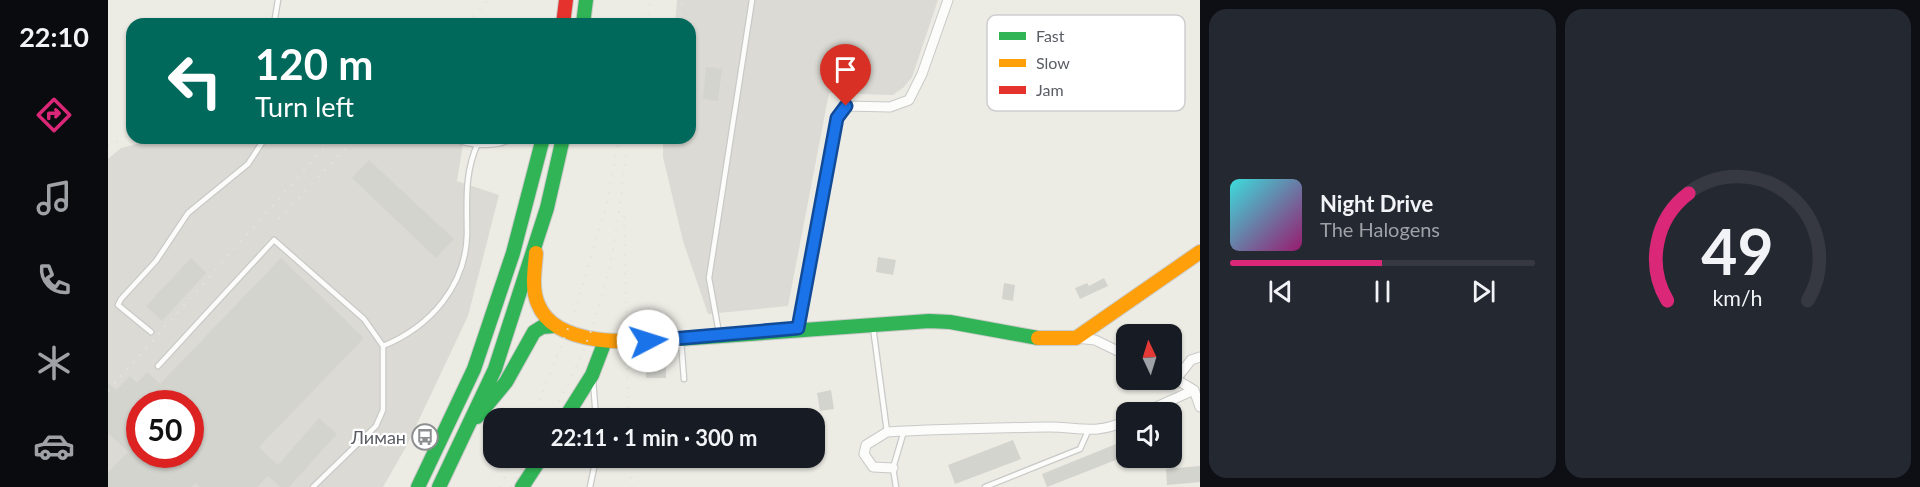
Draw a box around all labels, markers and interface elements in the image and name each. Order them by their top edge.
legend [987,15,1185,111]
text: 22:10 [19,20,89,53]
text: Fast [1036,26,1065,45]
text: 120 m [255,39,373,89]
icon: left [156,42,234,120]
pin [820,44,871,106]
icon: arrive [829,53,862,86]
text: Slow [1036,53,1070,72]
text: Jam [1036,80,1064,99]
text: Turn left [255,90,354,123]
icon: directions [33,94,75,136]
icon: music [33,177,75,219]
text: Night Drive [1320,190,1433,217]
text: 49 [1702,213,1774,288]
text: The Halogens [1320,217,1440,241]
icon: phone [33,259,75,301]
icon: previous [1264,275,1297,308]
icon: pause [1366,275,1399,308]
icon: next [1467,275,1500,308]
text: km/h [1713,285,1763,311]
position arrow [616,309,680,373]
north arrow [1116,324,1182,390]
map controls [1116,324,1182,468]
icon: climate [33,342,75,384]
speed limit sign: 50 [126,390,204,468]
button: sound [1116,402,1182,468]
bus stop icon: Лиман [410,422,440,452]
text: 22:11 · 1 min · 300 m [551,424,757,451]
icon: car [33,425,75,467]
place label: Лиман [350,426,406,448]

